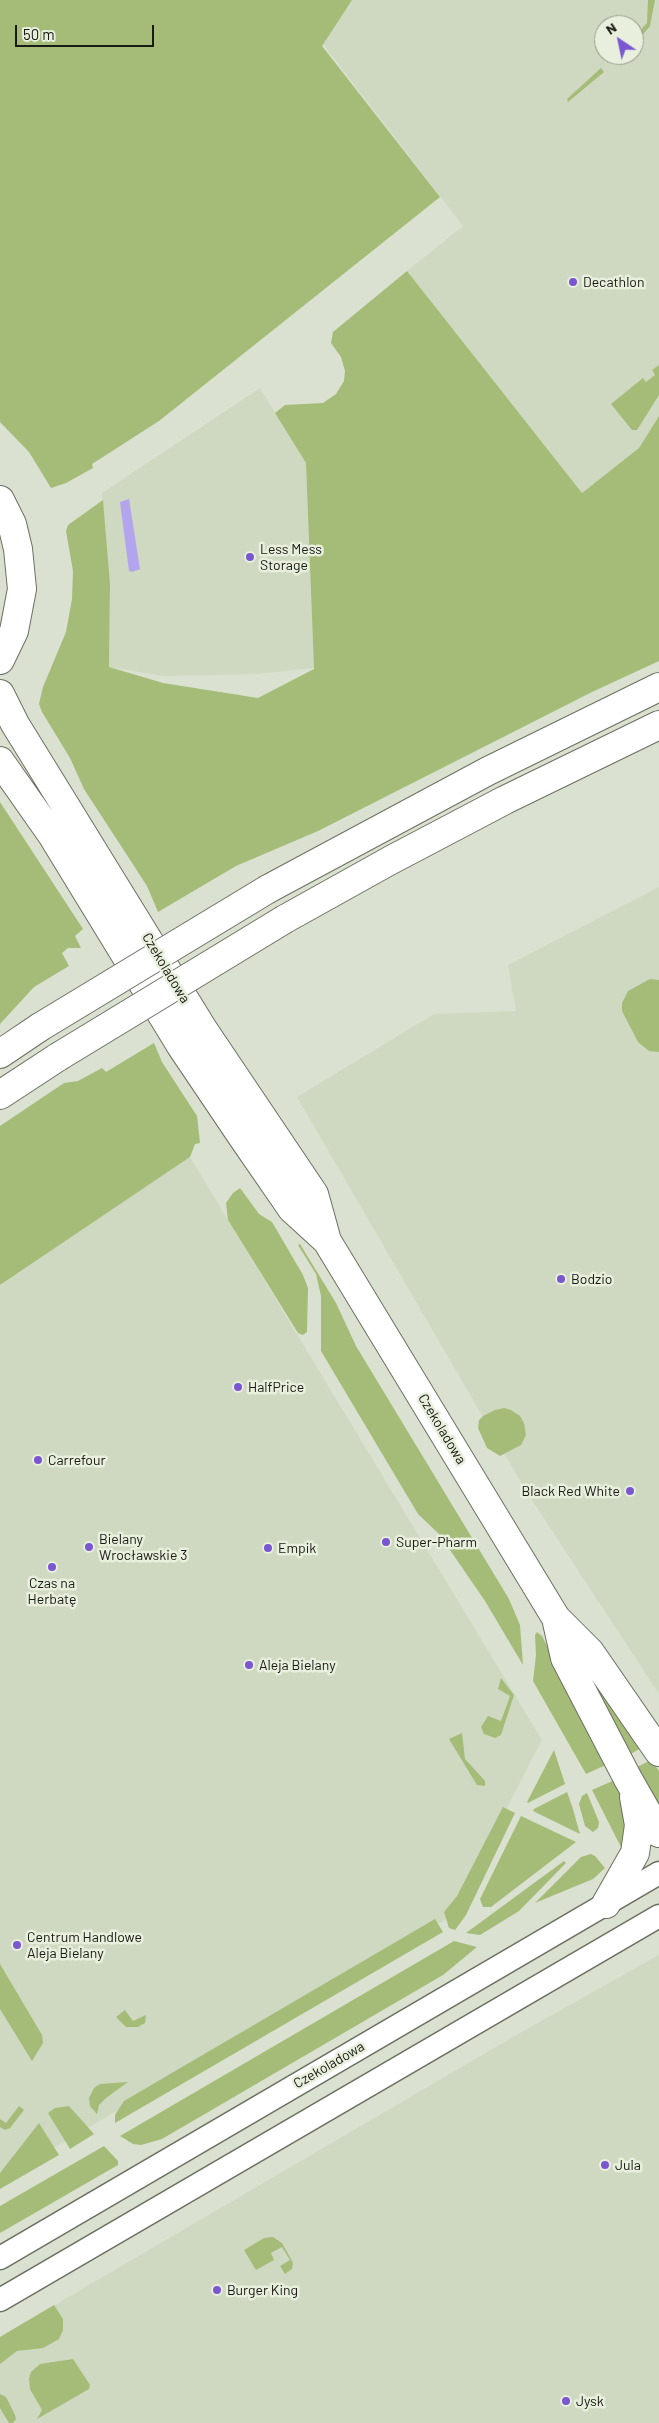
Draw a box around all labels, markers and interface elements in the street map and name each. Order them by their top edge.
scale bar [18,15,156,47]
north arrow [594,15,644,65]
text: N [602,18,620,38]
text: 50 m [23,25,55,43]
place label: Decathlon [583,274,645,290]
marker: Decathlon [567,276,579,288]
place label: Less Mess Storage [260,541,322,574]
marker: Less Mess Storage [244,551,256,563]
street label: Czekoladowa [138,930,194,1006]
place label: Bodzio [571,1271,612,1287]
marker: Bodzio [555,1273,567,1285]
place label: HalfPrice [248,1379,304,1395]
marker: HalfPrice [232,1381,244,1393]
street label: Czekoladowa [414,1391,470,1467]
place label: Carrefour [48,1452,106,1468]
marker: Carrefour [32,1454,44,1466]
place label: Black Red White [522,1483,620,1499]
marker: Black Red White [624,1485,636,1497]
place label: Bielany Wrocławskie 3 [99,1531,187,1564]
place label: Super-Pharm [396,1534,477,1550]
marker: Super-Pharm [380,1536,392,1548]
place label: Empik [278,1540,316,1556]
marker: Bielany Wrocławskie 3 [83,1541,95,1553]
marker: Empik [262,1542,274,1554]
marker: Czas na Herbatę [46,1561,58,1573]
place label: Czas na Herbatę [28,1575,76,1608]
place label: Aleja Bielany [259,1657,336,1673]
marker: Aleja Bielany [243,1659,255,1671]
place label: Centrum Handlowe Aleja Bielany [27,1929,142,1961]
marker: Centrum Handlowe Aleja Bielany [11,1939,23,1951]
street label: Czekoladowa [291,2038,367,2092]
place label: Jula [615,2157,641,2173]
marker: Jula [599,2159,611,2171]
place label: Burger King [227,2282,298,2298]
marker: Burger King [211,2284,223,2296]
place label: Jysk [576,2393,604,2409]
marker: Jysk [560,2395,572,2407]

